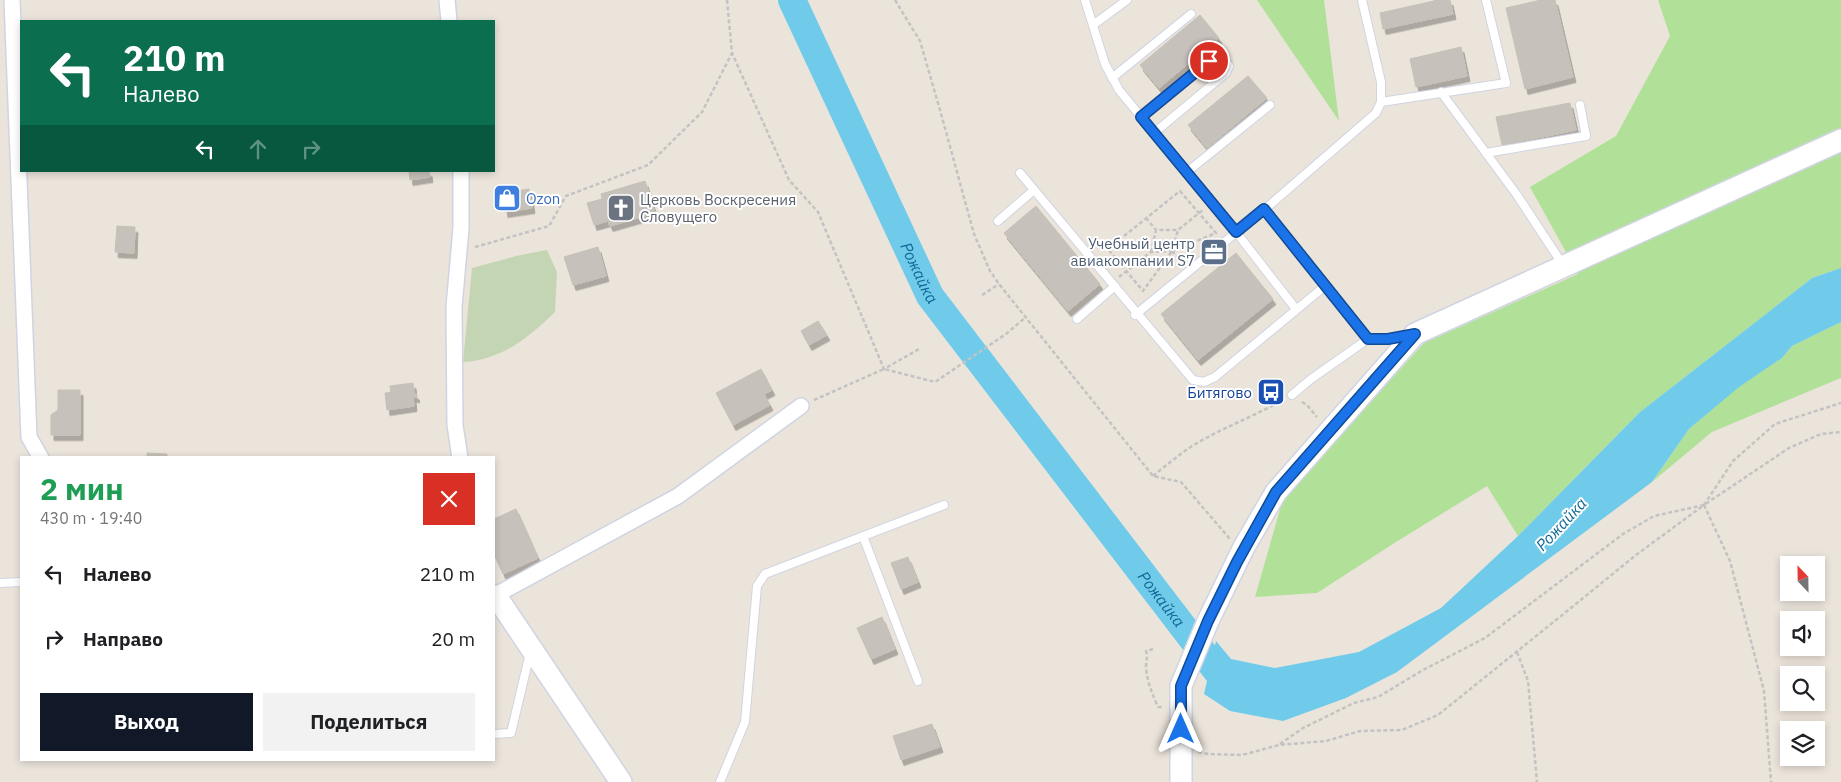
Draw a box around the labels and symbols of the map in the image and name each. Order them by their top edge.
pin [1188,40,1230,82]
shop icon: Ozon [492,183,522,213]
place label: Ozon [526,189,560,208]
place label: Церковь Воскресения Словущего [640,190,796,226]
church icon: Церковь Воскресения Словущего [606,193,636,223]
place label: Учебный центр авиакомпании S7 [1071,234,1195,270]
office icon: Учебный центр авиакомпании S7 [1199,237,1229,267]
water label: Рожайка [896,239,942,308]
bus stop icon: Битягово [1256,377,1286,407]
place label: Битягово [1187,383,1252,402]
water label: Рожайка [1531,493,1591,555]
north arrow [1780,556,1825,601]
water label: Рожайка [1134,567,1190,631]
position arrow [1154,702,1206,754]

